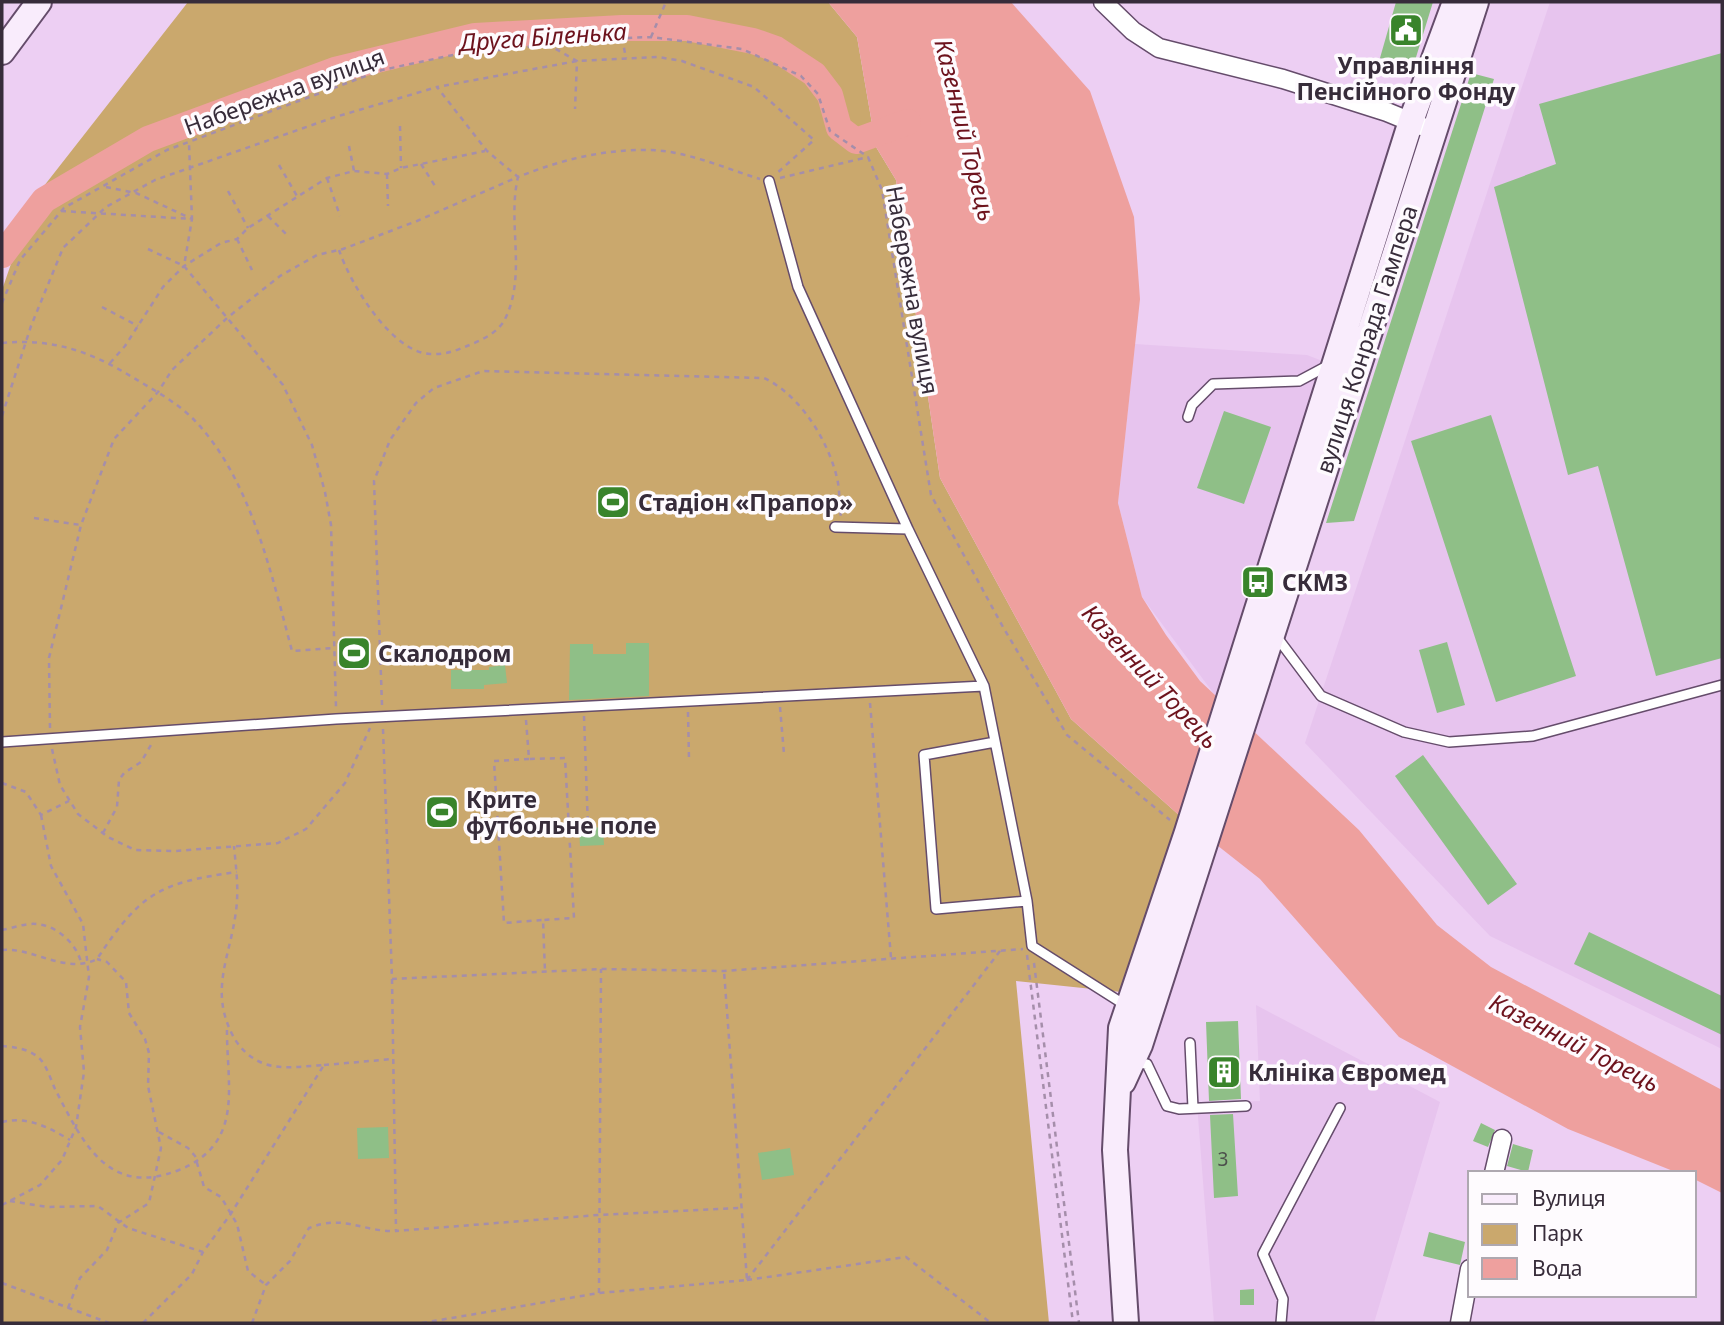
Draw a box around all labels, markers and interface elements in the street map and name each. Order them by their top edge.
public building icon: Управління Пенсійного Фонду [1387,11,1425,49]
water label: Друга Біленька [455,14,628,59]
water label: Казенний Торець [927,36,1005,224]
street label: Набережна вулиця [179,40,389,142]
place label: Управління Пенсійного Фонду [1297,49,1516,107]
street label: Набережна вулиця [879,183,947,397]
street label: вулиця Конрада Гампера [1307,201,1425,477]
sports icon: Стадіон «Прапор» [594,483,632,521]
place label: Стадіон «Прапор» [638,486,853,518]
bus stop icon: СКМЗ [1239,563,1277,601]
place label: СКМЗ [1282,566,1348,598]
water label: Казенний Торець [1075,597,1227,755]
sports icon: Скалодром [335,634,373,672]
place label: Скалодром [378,637,511,669]
place label: Крите футбольне поле [466,783,657,841]
sports icon: Крите футбольне поле [423,793,461,831]
water label: Казенний Торець [1484,985,1666,1099]
building icon: Клініка Євромед [1205,1053,1243,1091]
place label: Клініка Євромед [1248,1056,1446,1088]
house number: 3 [1218,1146,1228,1172]
legend [1468,1171,1696,1297]
text: Вулиця [1532,1184,1606,1212]
text: Парк [1532,1219,1583,1247]
text: Вода [1532,1254,1582,1282]

